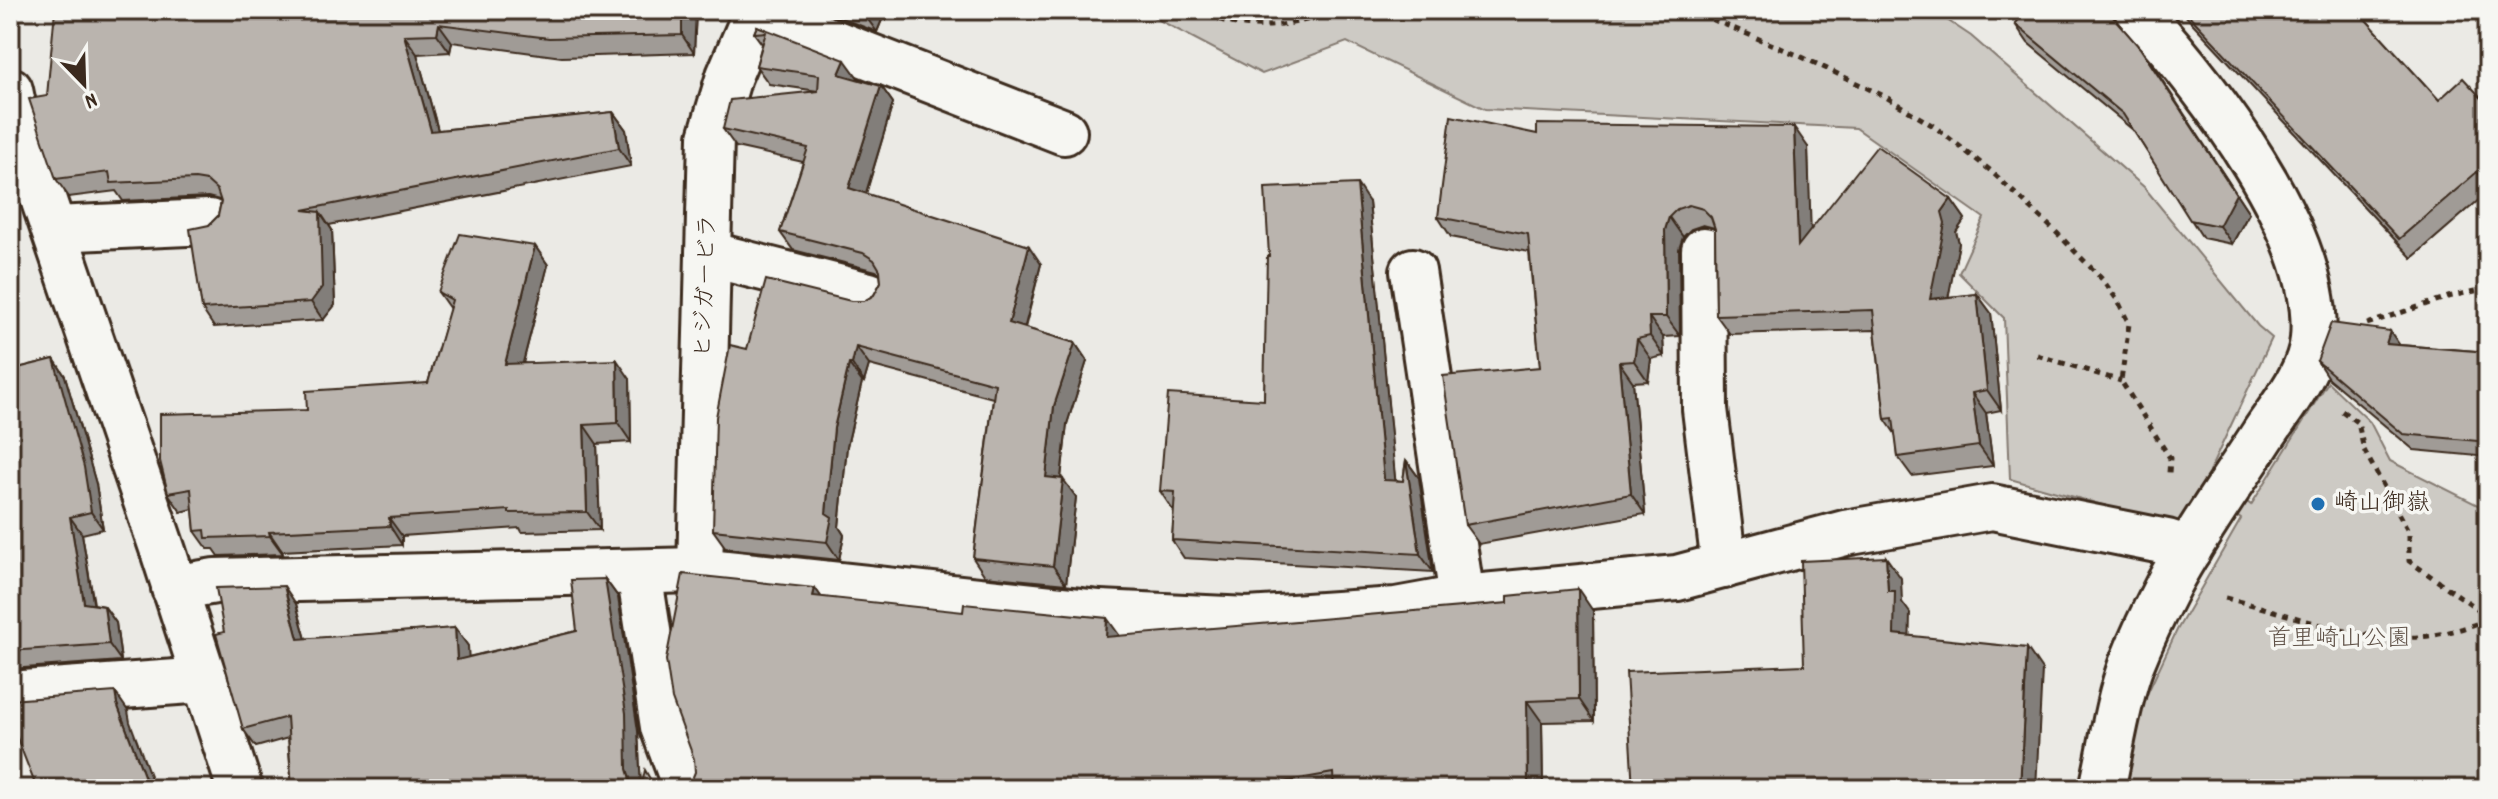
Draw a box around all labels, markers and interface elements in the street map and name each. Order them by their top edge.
north arrow [44,44,124,124]
text: N [79,83,102,116]
street label: ヒジガービラ [687,213,727,359]
place label: 崎山御嶽 [2334,487,2430,521]
marker: 崎山御嶽 [2309,495,2327,513]
park label: 首里崎山公園 [2267,623,2411,657]

